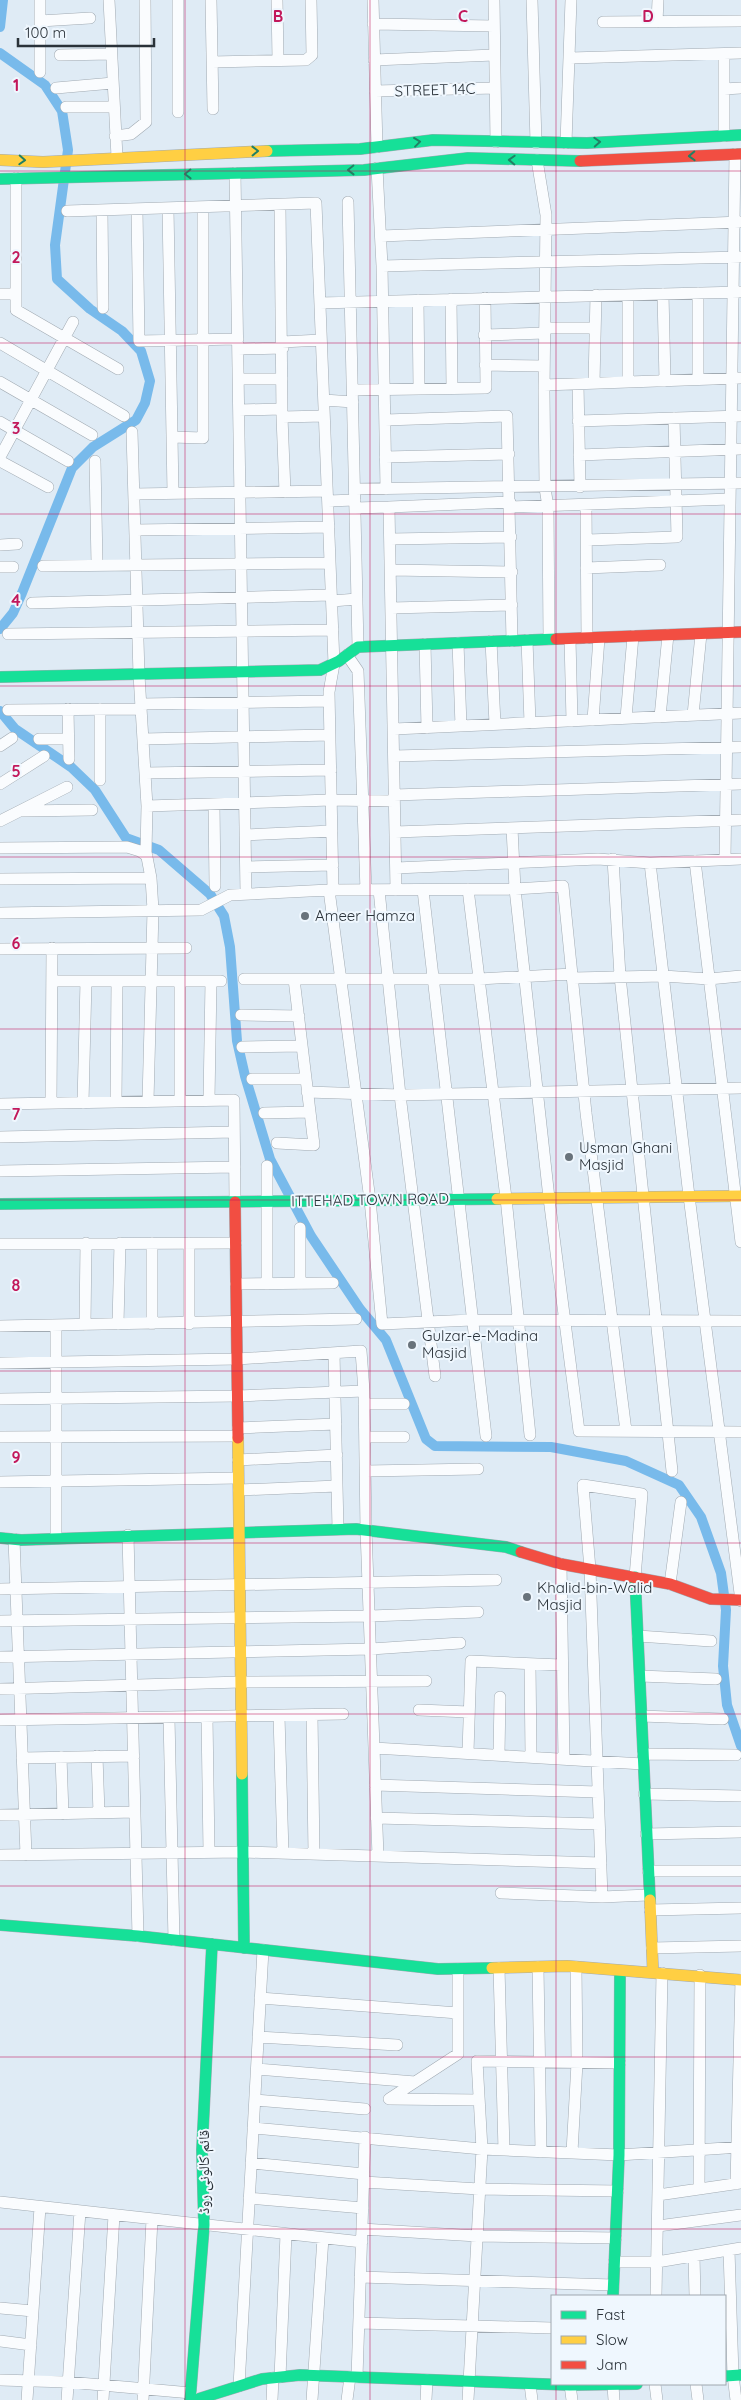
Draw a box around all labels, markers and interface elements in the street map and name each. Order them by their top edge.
text: B [273,6,283,26]
text: C [458,6,468,26]
text: D [642,6,654,26]
scale bar [18,15,154,47]
text: 100 m [25,23,66,42]
text: 1 [13,75,19,95]
street label: STREET 14C [394,79,476,100]
one-way arrow [414,137,422,148]
one-way arrow [593,137,601,148]
one-way arrow [252,146,260,157]
one-way arrow [688,151,696,161]
one-way arrow [508,154,516,165]
one-way arrow [18,155,26,166]
one-way arrow [346,165,354,176]
one-way arrow [184,169,192,179]
text: 2 [11,247,21,267]
text: 3 [12,418,20,438]
text: 4 [11,590,21,610]
text: 5 [11,761,21,781]
place label: Ameer Hamza [315,906,415,925]
marker: Ameer Hamza [299,910,311,922]
text: 6 [12,933,21,953]
text: 7 [12,1104,21,1124]
place label: Usman Ghani Masjid [579,1138,672,1174]
marker: Usman Ghani Masjid [563,1151,575,1163]
street label: ITTEHAD TOWN ROAD [291,1189,449,1210]
text: 8 [12,1275,21,1295]
place label: Gulzar-e-Madina Masjid [422,1326,538,1362]
marker: Gulzar-e-Madina Masjid [406,1339,418,1351]
text: 9 [11,1447,21,1467]
place label: Khalid-bin-Walid Masjid [537,1578,652,1614]
marker: Khalid-bin-Walid Masjid [521,1591,533,1603]
street label: قائم کالونی روڈ [194,2130,214,2214]
legend [551,2295,726,2385]
text: Fast [596,2305,625,2324]
text: Slow [596,2330,628,2349]
text: Jam [596,2355,627,2374]

